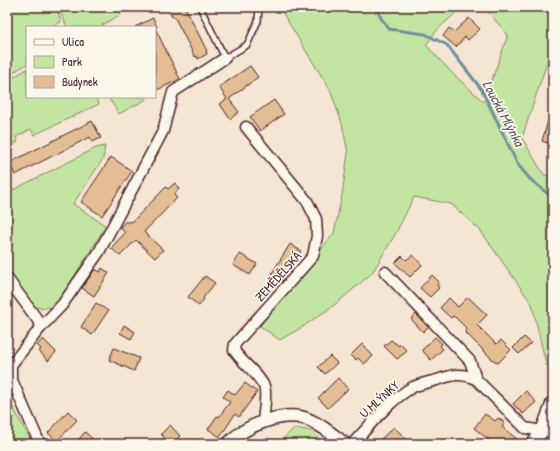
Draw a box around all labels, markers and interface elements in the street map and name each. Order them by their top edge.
legend [26,26,156,98]
text: Ulica [62,33,84,50]
text: Park [62,53,82,70]
text: Budynek [62,73,98,90]
water label: Loucká Mlýnka [478,77,530,151]
street label: ZEMĚDĚLSKÁ [251,247,306,305]
street label: U MLÝNKY [355,376,403,422]

